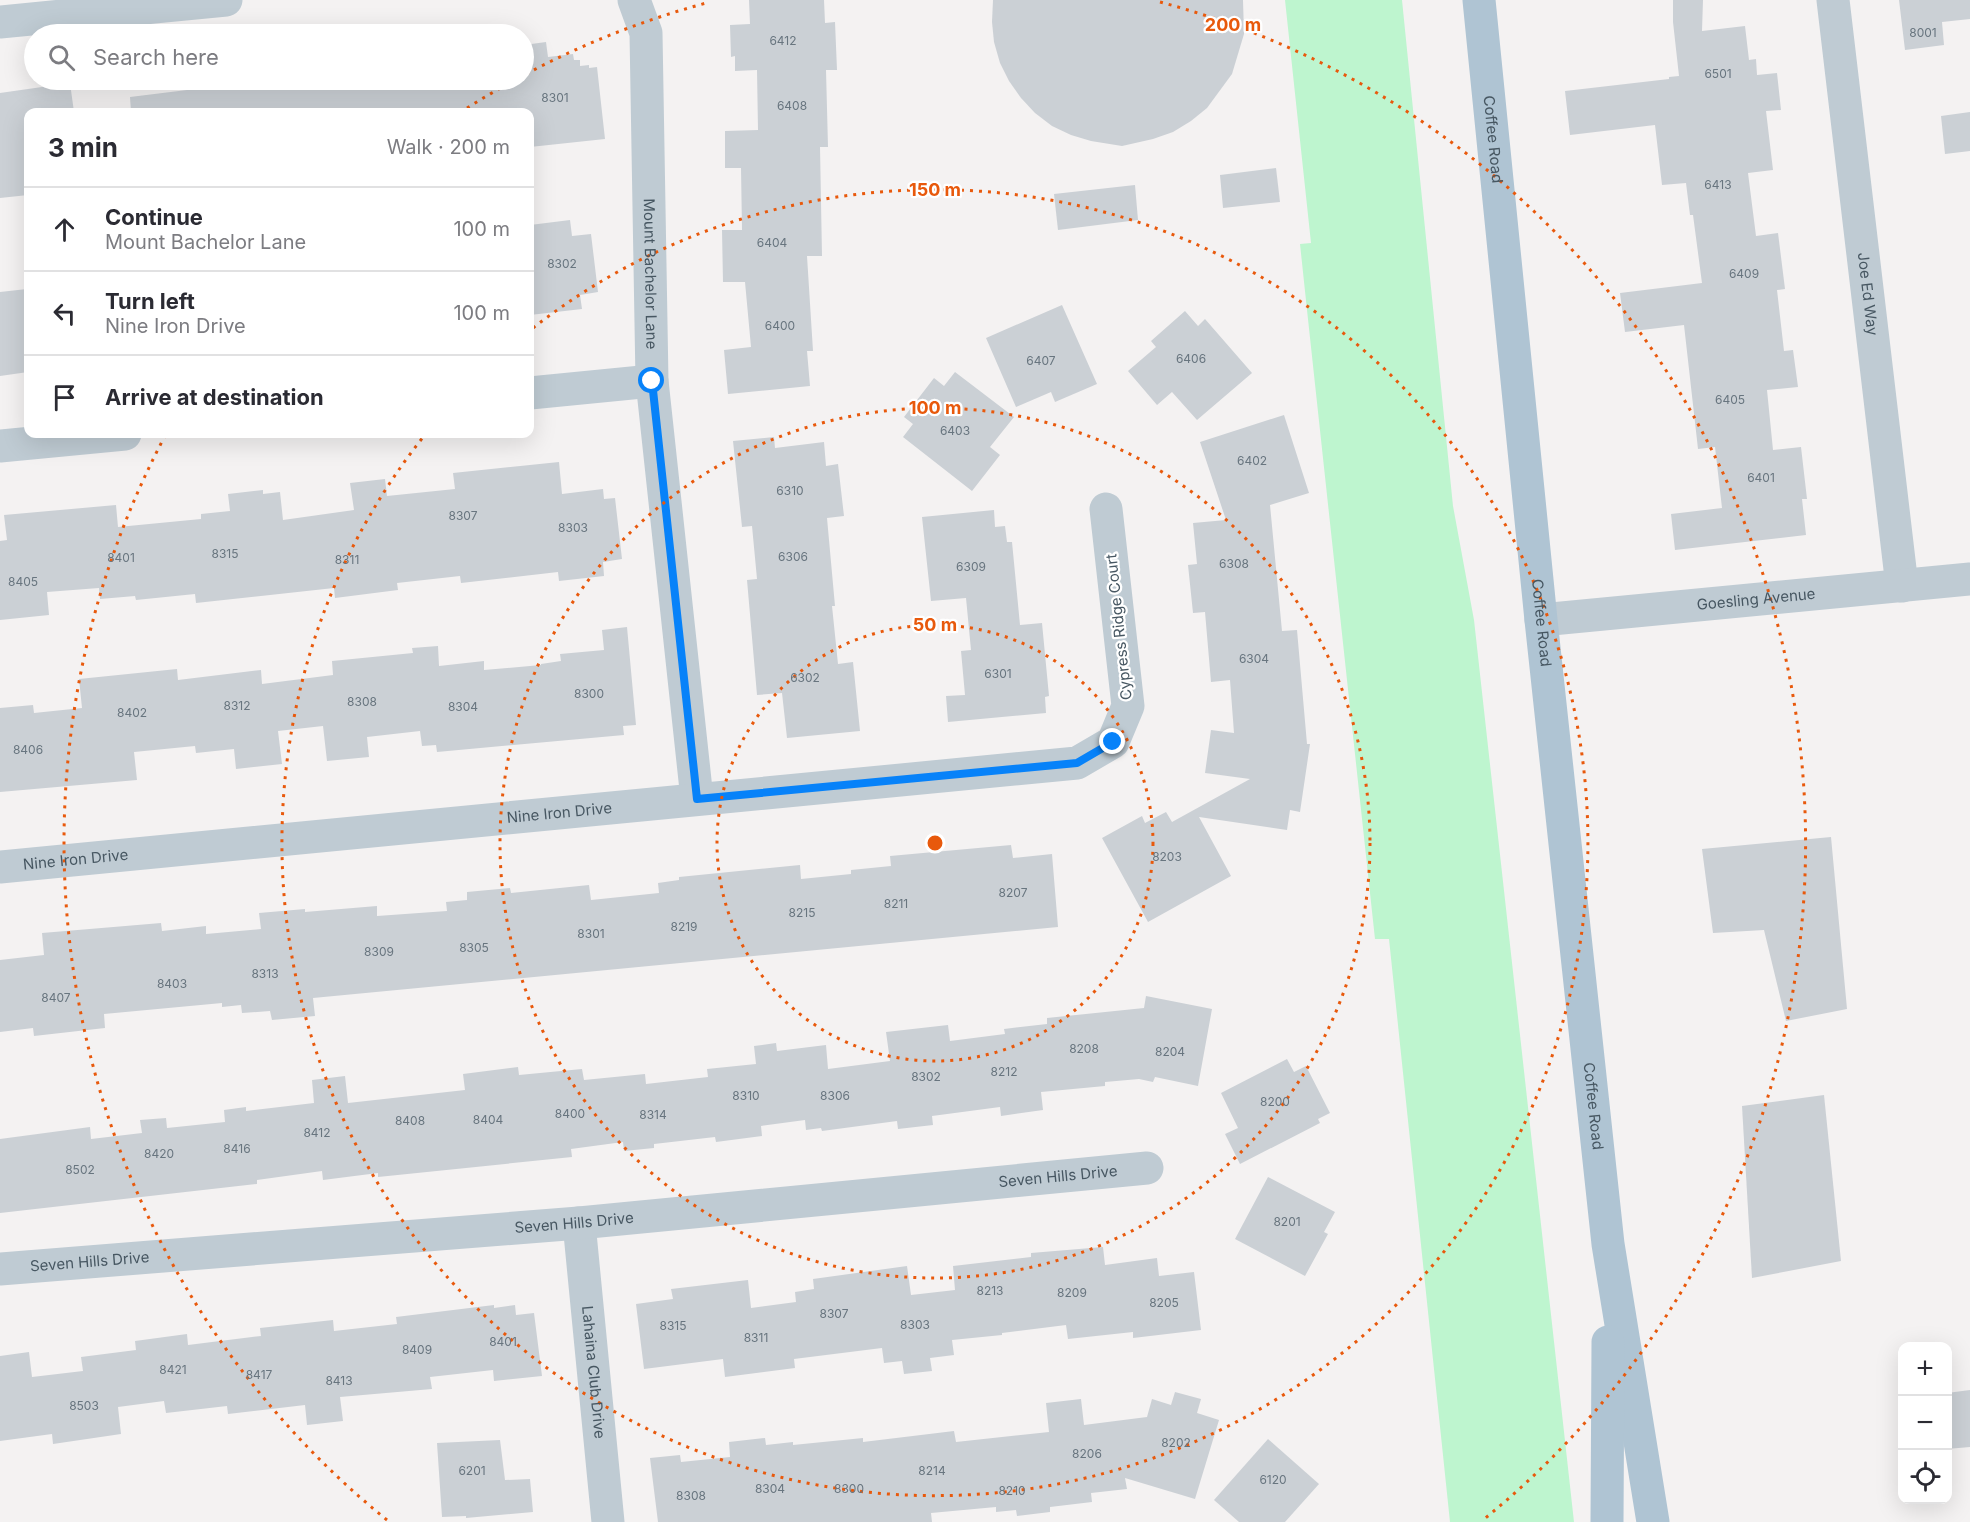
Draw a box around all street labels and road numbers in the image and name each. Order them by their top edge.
street label: Coffee Road [1480,95,1507,184]
street label: Mount Bachelor Lane [640,198,661,349]
street label: Joe Ed Way [1854,251,1883,337]
street label: Cypress Ridge Court [1101,553,1136,701]
street label: Coffee Road [1528,578,1556,668]
street label: Goesling Avenue [1696,584,1816,614]
street label: Nine Iron Drive [506,798,613,827]
street label: Nine Iron Drive [22,845,129,874]
street label: Coffee Road [1580,1061,1608,1151]
street label: Seven Hills Drive [997,1161,1118,1191]
street label: Seven Hills Drive [514,1208,635,1237]
street label: Seven Hills Drive [29,1247,150,1276]
street label: Lahaina Club Drive [578,1305,610,1440]

